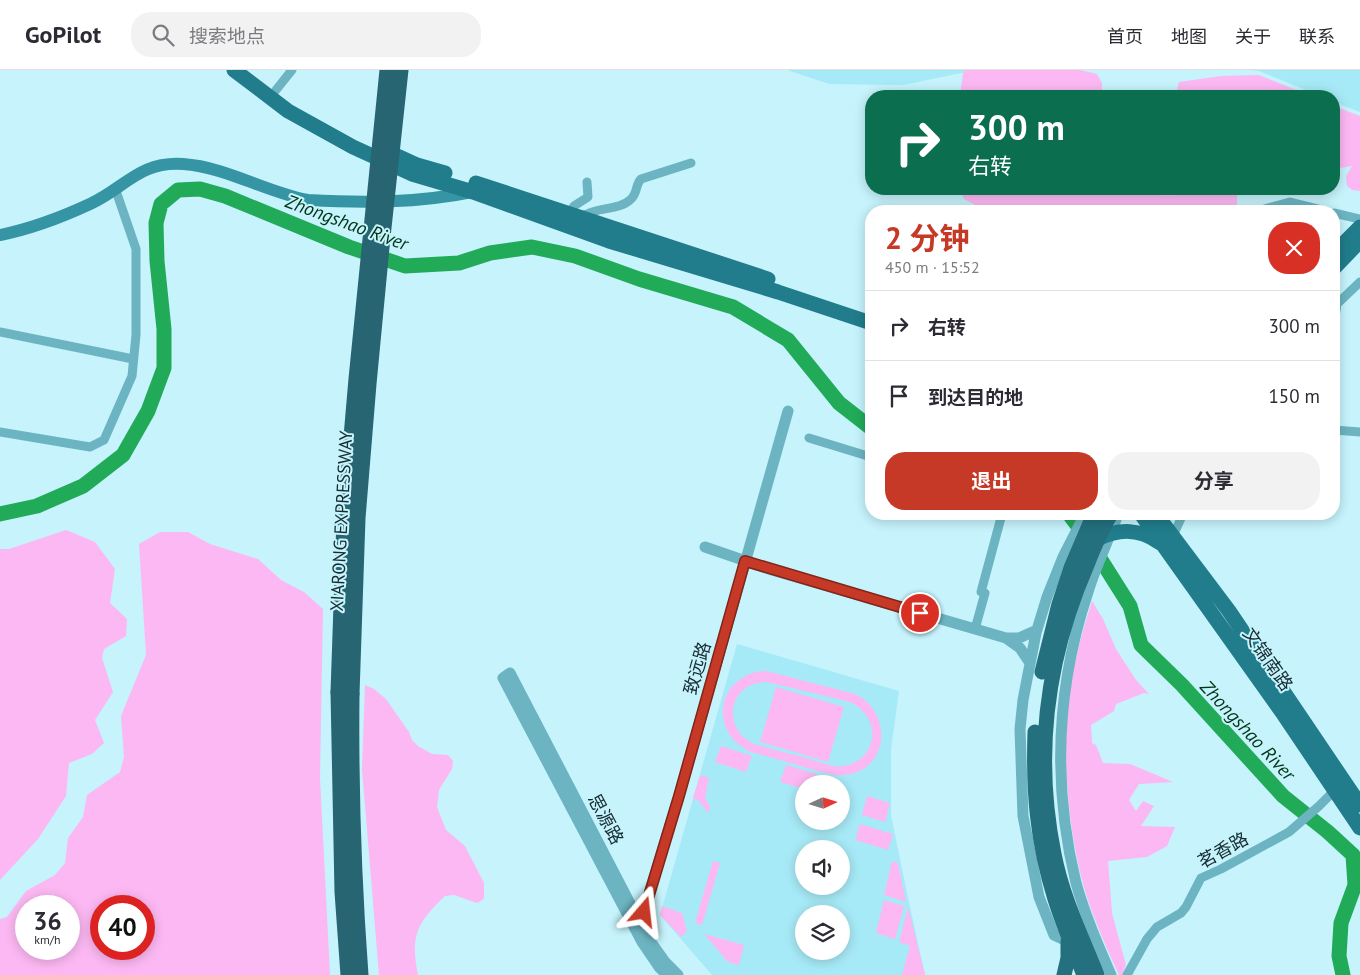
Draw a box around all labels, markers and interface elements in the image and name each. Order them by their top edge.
search box [131,12,481,57]
text: GoPilot [25,19,101,50]
icon: search [149,21,177,49]
text: 搜索地点 [189,24,265,48]
text: 首页 [1107,25,1143,48]
text: 地图 [1171,25,1207,48]
text: 关于 [1235,25,1271,48]
text: 联系 [1299,25,1335,48]
text: 300 m [968,104,1065,150]
icon: right [885,110,950,175]
text: 右转 [968,152,1012,180]
water label: Zhongshao River [281,188,413,256]
text: 2 分钟 [885,218,970,257]
button: close [1268,222,1320,274]
text: 450 m · 15:52 [885,257,980,277]
icon: right [885,312,913,340]
text: 300 m [1268,314,1320,338]
text: 右转 [928,315,966,339]
icon: arrive [885,382,913,410]
text: 150 m [1268,384,1320,408]
text: 到达目的地 [928,385,1023,409]
street label: XIARONG EXPRESSWAY [325,430,357,612]
button: 退出 [885,452,1098,510]
button: 分享 [1108,452,1320,510]
pin [899,592,941,634]
icon: arrive [906,599,934,627]
street label: 文锦南路 [1238,623,1298,695]
street label: 致远路 [679,639,715,697]
water label: Zhongshao River [1195,674,1302,787]
north arrow [795,775,850,830]
map controls [795,775,850,960]
street label: 思源路 [583,790,629,848]
street label: 茗香路 [1194,827,1252,873]
button: sound [795,840,850,895]
position arrow [617,885,669,937]
speed limit sign: 40 [90,895,155,960]
text: 36 [33,905,62,937]
button: layers [795,905,850,960]
text: km/h [34,932,61,947]

